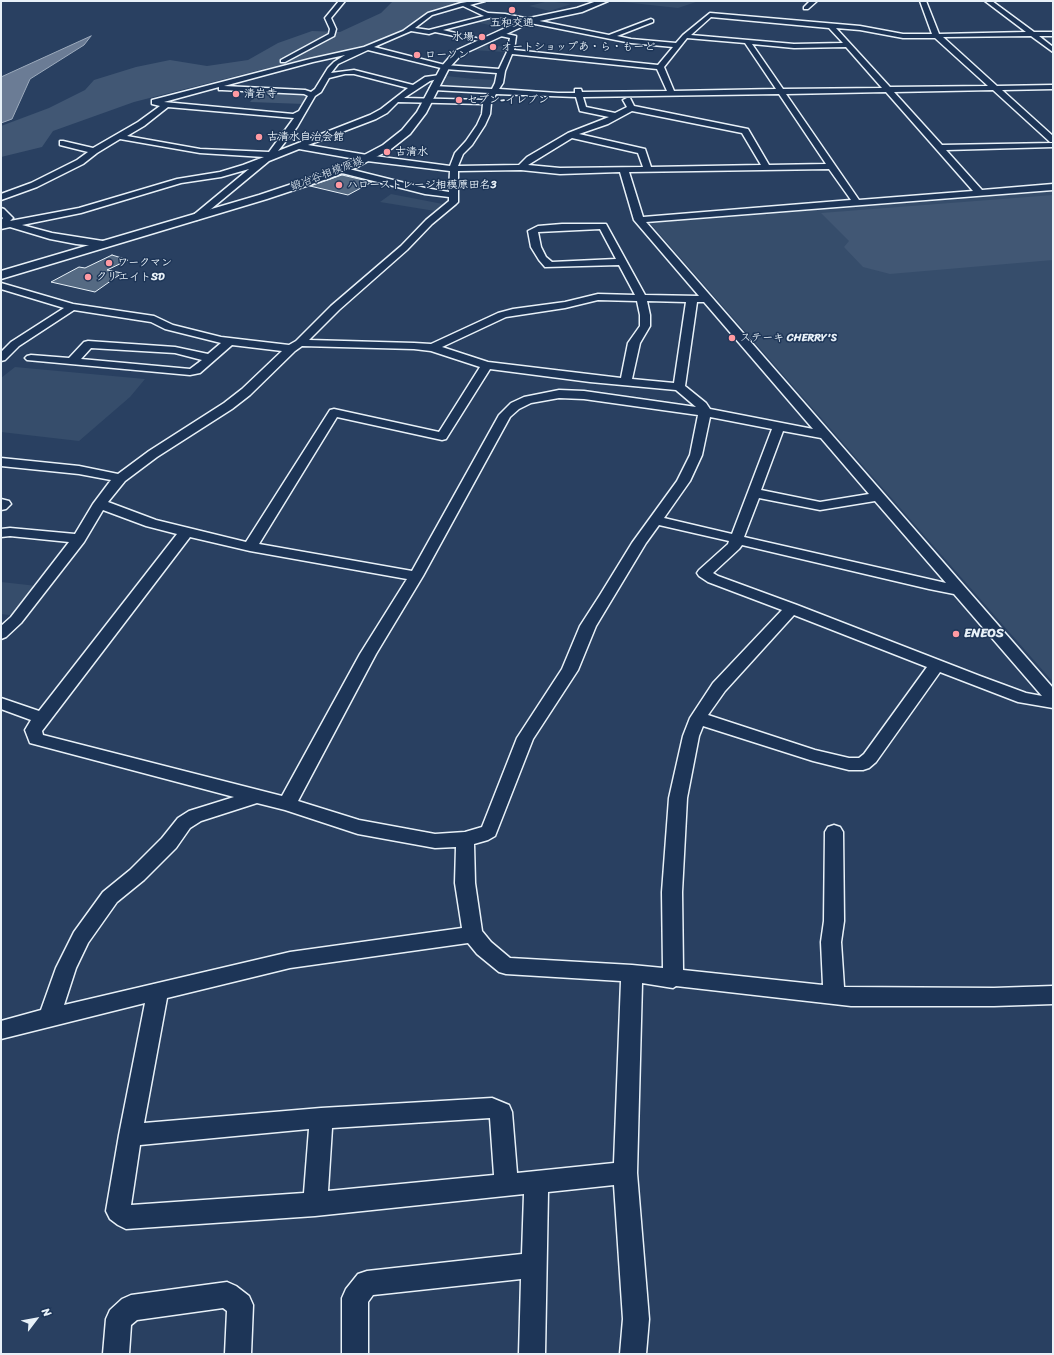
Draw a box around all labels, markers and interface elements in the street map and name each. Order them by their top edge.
marker: 五和交通 [507,5,517,15]
place label: 五和交通 [490,16,534,30]
place label: 水場 [452,30,474,44]
marker: 水場 [477,32,487,42]
place label: オートショップあ・ら・もーど [501,40,655,54]
marker: オートショップあ・ら・もーど [488,42,498,52]
place label: ローソン [425,48,469,62]
marker: ローソン [412,50,422,60]
place label: 清岩寺 [244,87,277,101]
marker: 清岩寺 [231,89,241,99]
place label: セブン-イレブン [467,93,549,107]
marker: セブン-イレブン [454,95,464,105]
place label: 古清水自治会館 [267,130,344,144]
marker: 古清水自治会館 [254,132,264,142]
place label: 古清水 [395,145,428,159]
marker: 古清水 [382,147,392,157]
street label: 鍛冶谷相模原線 [289,154,365,194]
place label: ハローストレージ相模原田名3 [347,178,496,192]
marker: ハローストレージ相模原田名3 [334,180,344,190]
place label: ワークマン [117,256,172,270]
marker: ワークマン [104,258,114,268]
place label: クリエイトSD [96,270,164,284]
marker: クリエイトSD [83,272,93,282]
place label: ステーキ CHERRY'S [740,331,837,345]
marker: ステーキ CHERRY'S [727,333,737,343]
place label: ENEOS [964,626,1004,642]
marker: ENEOS [951,629,961,639]
north arrow [16,1299,56,1339]
text: N [37,1304,57,1321]

